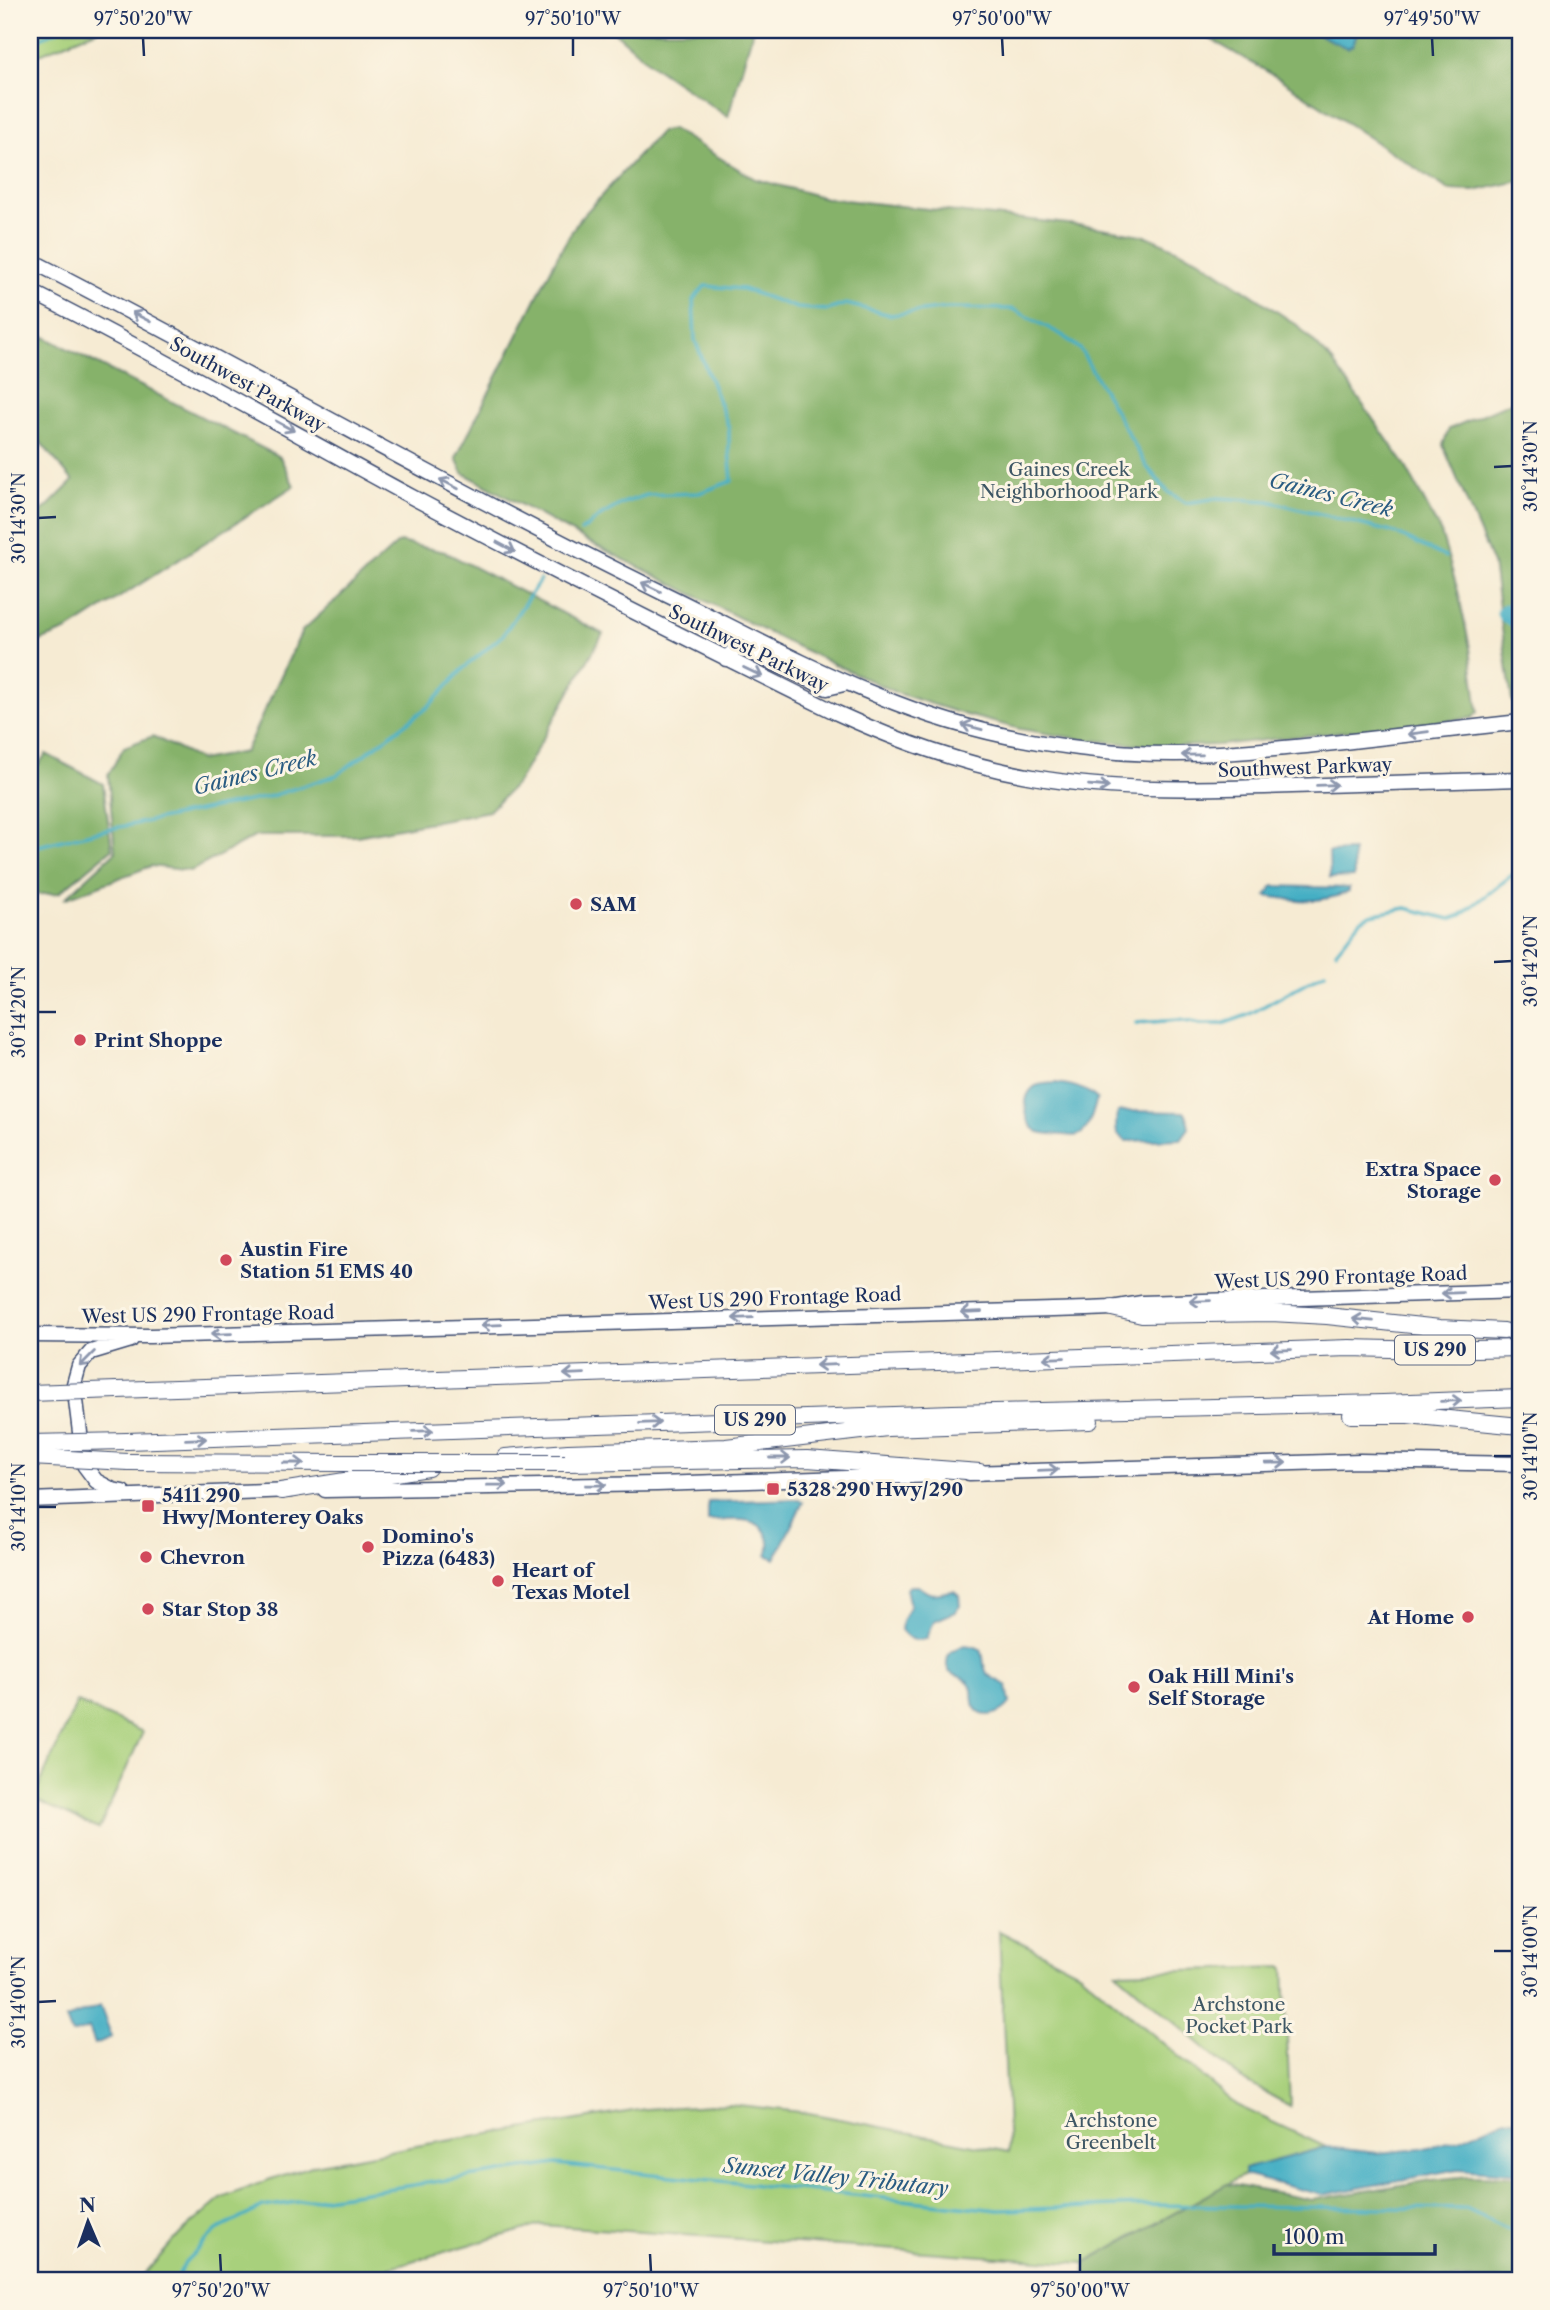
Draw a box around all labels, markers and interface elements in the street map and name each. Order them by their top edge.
text: 97°50'20"W [94,8,194,30]
text: 97°50'10"W [525,8,622,30]
text: 97°50'00"W [952,8,1053,30]
text: 97°49'50"W [1384,8,1482,30]
one-way arrow [131,310,152,324]
street label: Southwest Parkway [166,332,330,437]
one-way arrow [274,420,295,433]
text: 30°14'30"N [1520,420,1542,512]
park label: Gaines Creek Neighborhood Park [980,458,1159,503]
water label: Gaines Creek [1267,467,1396,522]
text: 30°14'30"N [8,472,30,564]
one-way arrow [439,477,459,491]
one-way arrow [496,540,516,554]
one-way arrow [641,580,662,594]
street label: Southwest Parkway [665,600,833,697]
one-way arrow [742,665,763,679]
one-way arrow [961,719,983,732]
one-way arrow [1408,727,1430,740]
water label: Gaines Creek [190,745,319,800]
one-way arrow [1181,748,1204,762]
street label: Southwest Parkway [1217,753,1393,782]
one-way arrow [1087,779,1110,792]
one-way arrow [1315,779,1338,792]
place label: SAM [590,893,637,916]
marker: SAM [568,896,584,912]
text: 30°14'20"N [1520,915,1542,1007]
text: 30°14'20"N [8,966,30,1058]
place label: Print Shoppe [94,1029,223,1052]
marker: Print Shoppe [72,1032,88,1048]
place label: Extra Space Storage [1365,1158,1481,1203]
marker: Extra Space Storage [1487,1172,1503,1188]
place label: Austin Fire Station 51 EMS 40 [239,1238,413,1283]
marker: Austin Fire Station 51 EMS 40 [218,1252,234,1268]
street label: West US 290 Frontage Road [1213,1262,1468,1293]
street label: West US 290 Frontage Road [647,1283,902,1314]
one-way arrow [1441,1286,1464,1300]
one-way arrow [1189,1295,1212,1308]
street label: West US 290 Frontage Road [80,1301,335,1328]
one-way arrow [960,1305,983,1318]
one-way arrow [732,1311,755,1325]
one-way arrow [1352,1314,1375,1327]
one-way arrow [480,1319,503,1332]
one-way arrow [210,1327,233,1341]
road number: US 290 [1395,1336,1475,1364]
one-way arrow [1270,1344,1293,1357]
one-way arrow [78,1350,95,1367]
one-way arrow [1042,1351,1065,1364]
one-way arrow [815,1359,838,1372]
one-way arrow [563,1367,586,1380]
one-way arrow [1439,1394,1462,1407]
road number: US 290 [715,1406,795,1434]
text: 30°14'10"N [1520,1411,1542,1501]
one-way arrow [639,1417,662,1430]
one-way arrow [411,1424,434,1438]
one-way arrow [184,1432,207,1445]
one-way arrow [768,1451,791,1465]
one-way arrow [282,1456,305,1470]
one-way arrow [1264,1456,1287,1470]
text: 30°14'10"N [8,1462,30,1552]
one-way arrow [1037,1463,1060,1476]
one-way arrow [584,1478,607,1492]
place label: 5328 290 Hwy/290 [787,1478,963,1501]
one-way arrow [485,1479,508,1492]
marker: 5328 290 Hwy/290 [765,1481,781,1497]
place label: 5411 290 Hwy/Monterey Oaks [162,1484,364,1529]
marker: 5411 290 Hwy/Monterey Oaks [140,1498,156,1514]
place label: Domino's Pizza (6483) [382,1525,495,1570]
marker: Domino's Pizza (6483) [360,1539,376,1555]
place label: Chevron [160,1546,245,1569]
marker: Chevron [138,1549,154,1565]
place label: Heart of Texas Motel [512,1559,630,1604]
marker: Heart of Texas Motel [490,1573,506,1589]
place label: Star Stop 38 [162,1598,278,1621]
marker: Star Stop 38 [140,1601,156,1617]
place label: At Home [1367,1606,1454,1629]
marker: At Home [1460,1609,1476,1625]
place label: Oak Hill Mini's Self Storage [1148,1665,1294,1710]
marker: Oak Hill Mini's Self Storage [1126,1679,1142,1695]
text: 30°14'00"N [1520,1904,1542,1998]
text: 30°14'00"N [8,1955,30,2049]
park label: Archstone Pocket Park [1185,1993,1294,2038]
park label: Archstone Greenbelt [1064,2109,1157,2154]
water label: Sunset Valley Tributary [720,2152,950,2201]
north arrow [52,2188,122,2258]
text: N [79,2194,96,2217]
scale bar [1274,2212,1434,2256]
text: 100 m [1284,2224,1345,2249]
text: 97°50'20"W [172,2280,272,2302]
text: 97°50'10"W [603,2280,700,2302]
text: 97°50'00"W [1030,2280,1131,2302]

